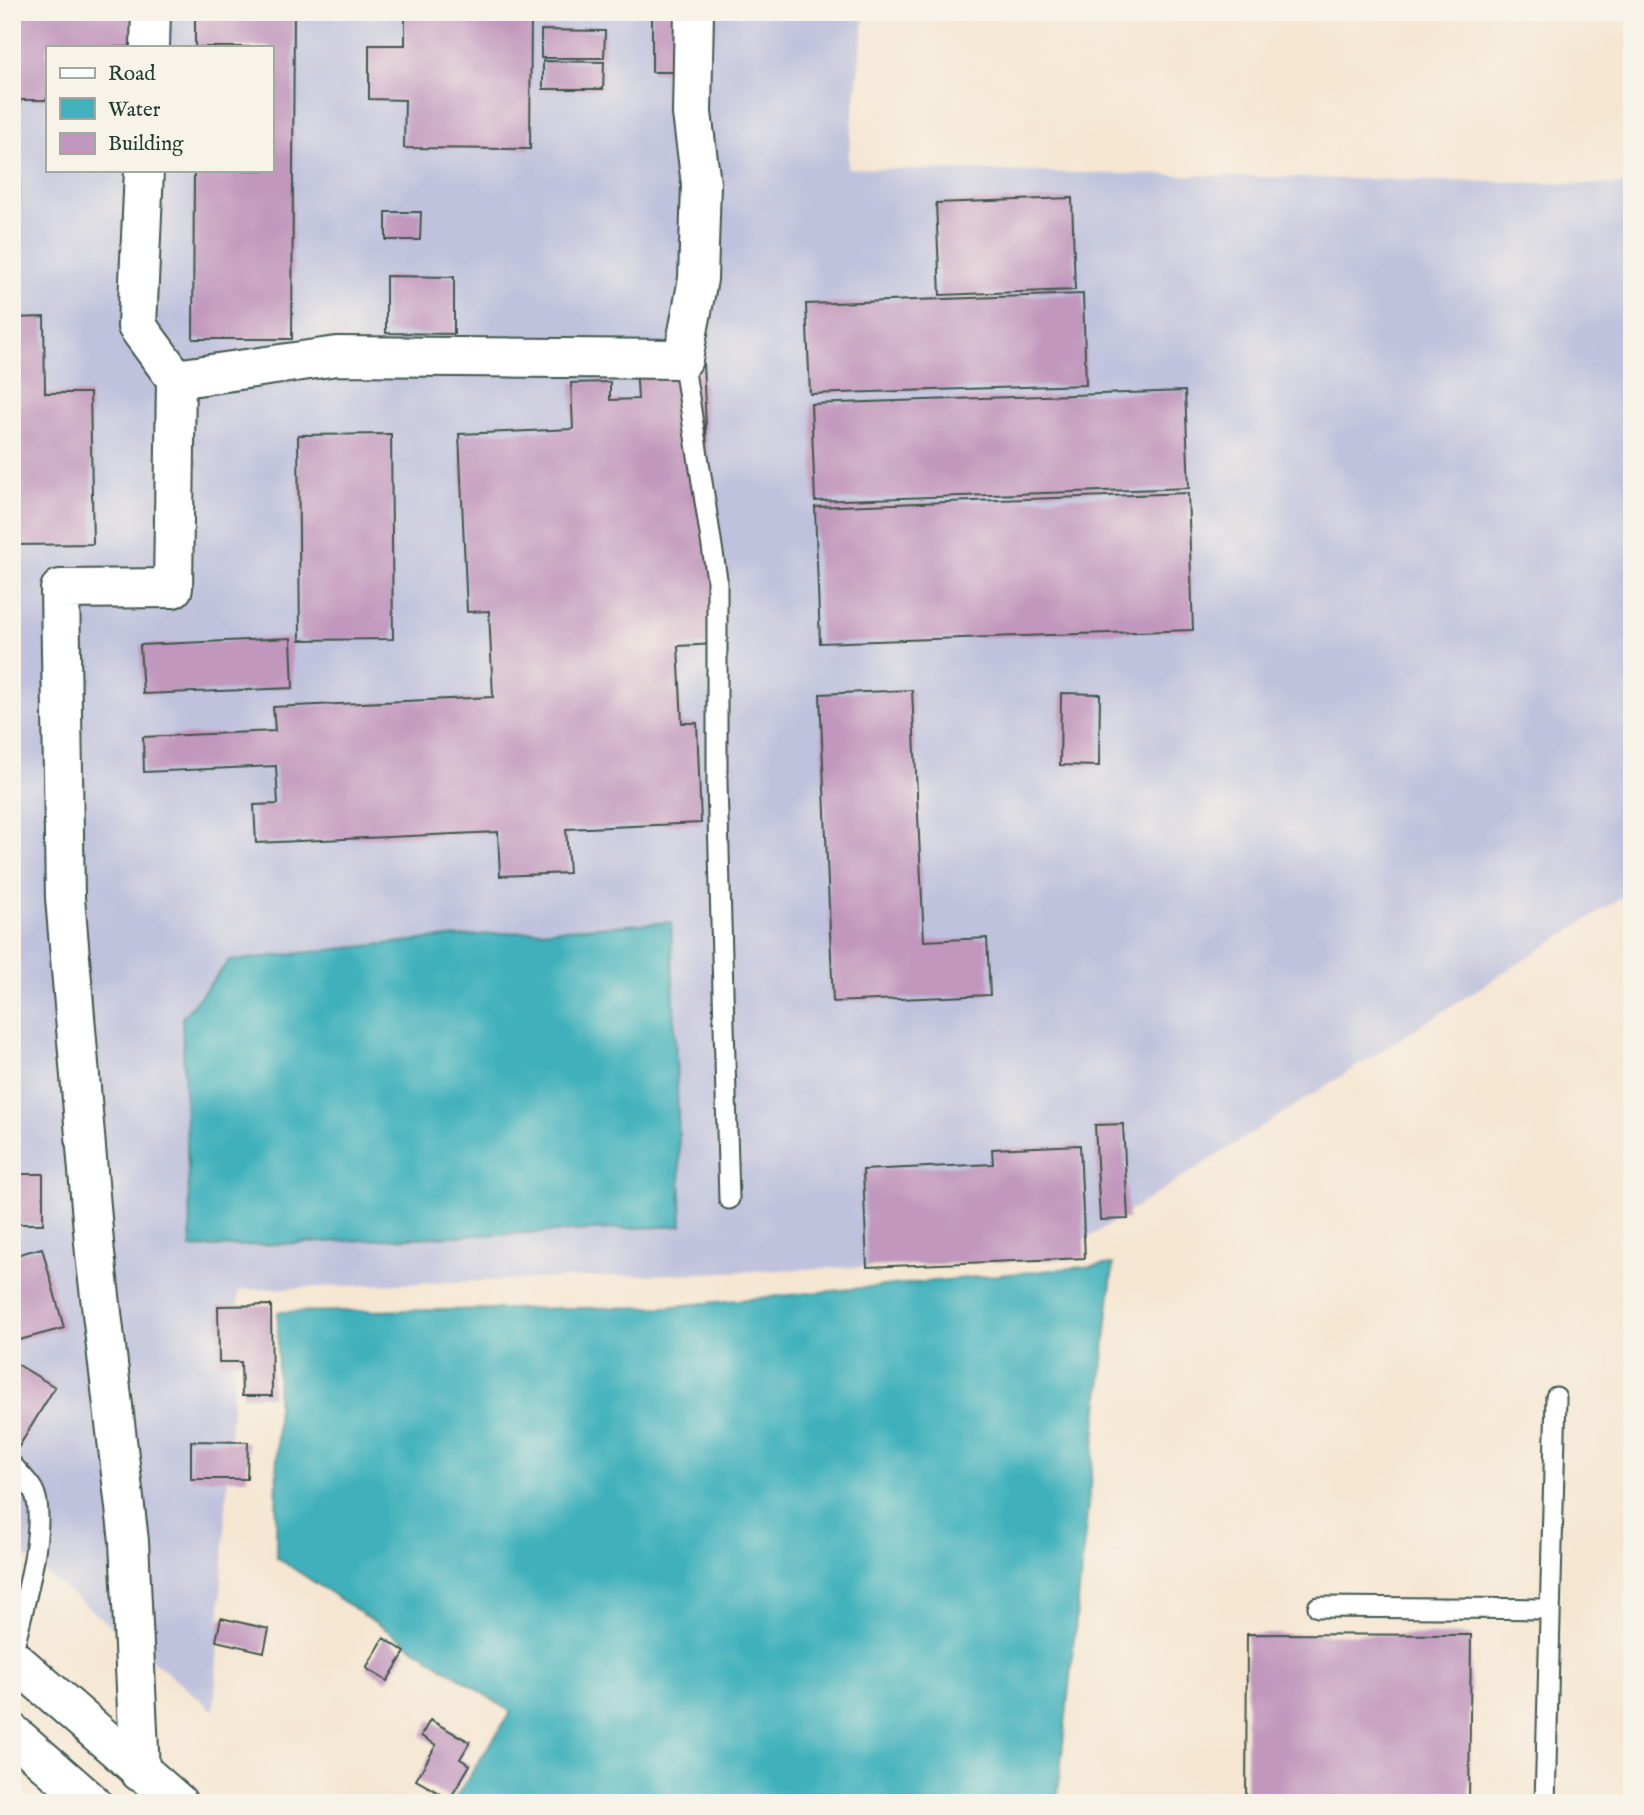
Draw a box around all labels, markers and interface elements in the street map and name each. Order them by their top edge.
legend [46,46,273,172]
text: Road [108,61,156,88]
text: Water [108,97,161,124]
text: Building [108,131,184,158]

